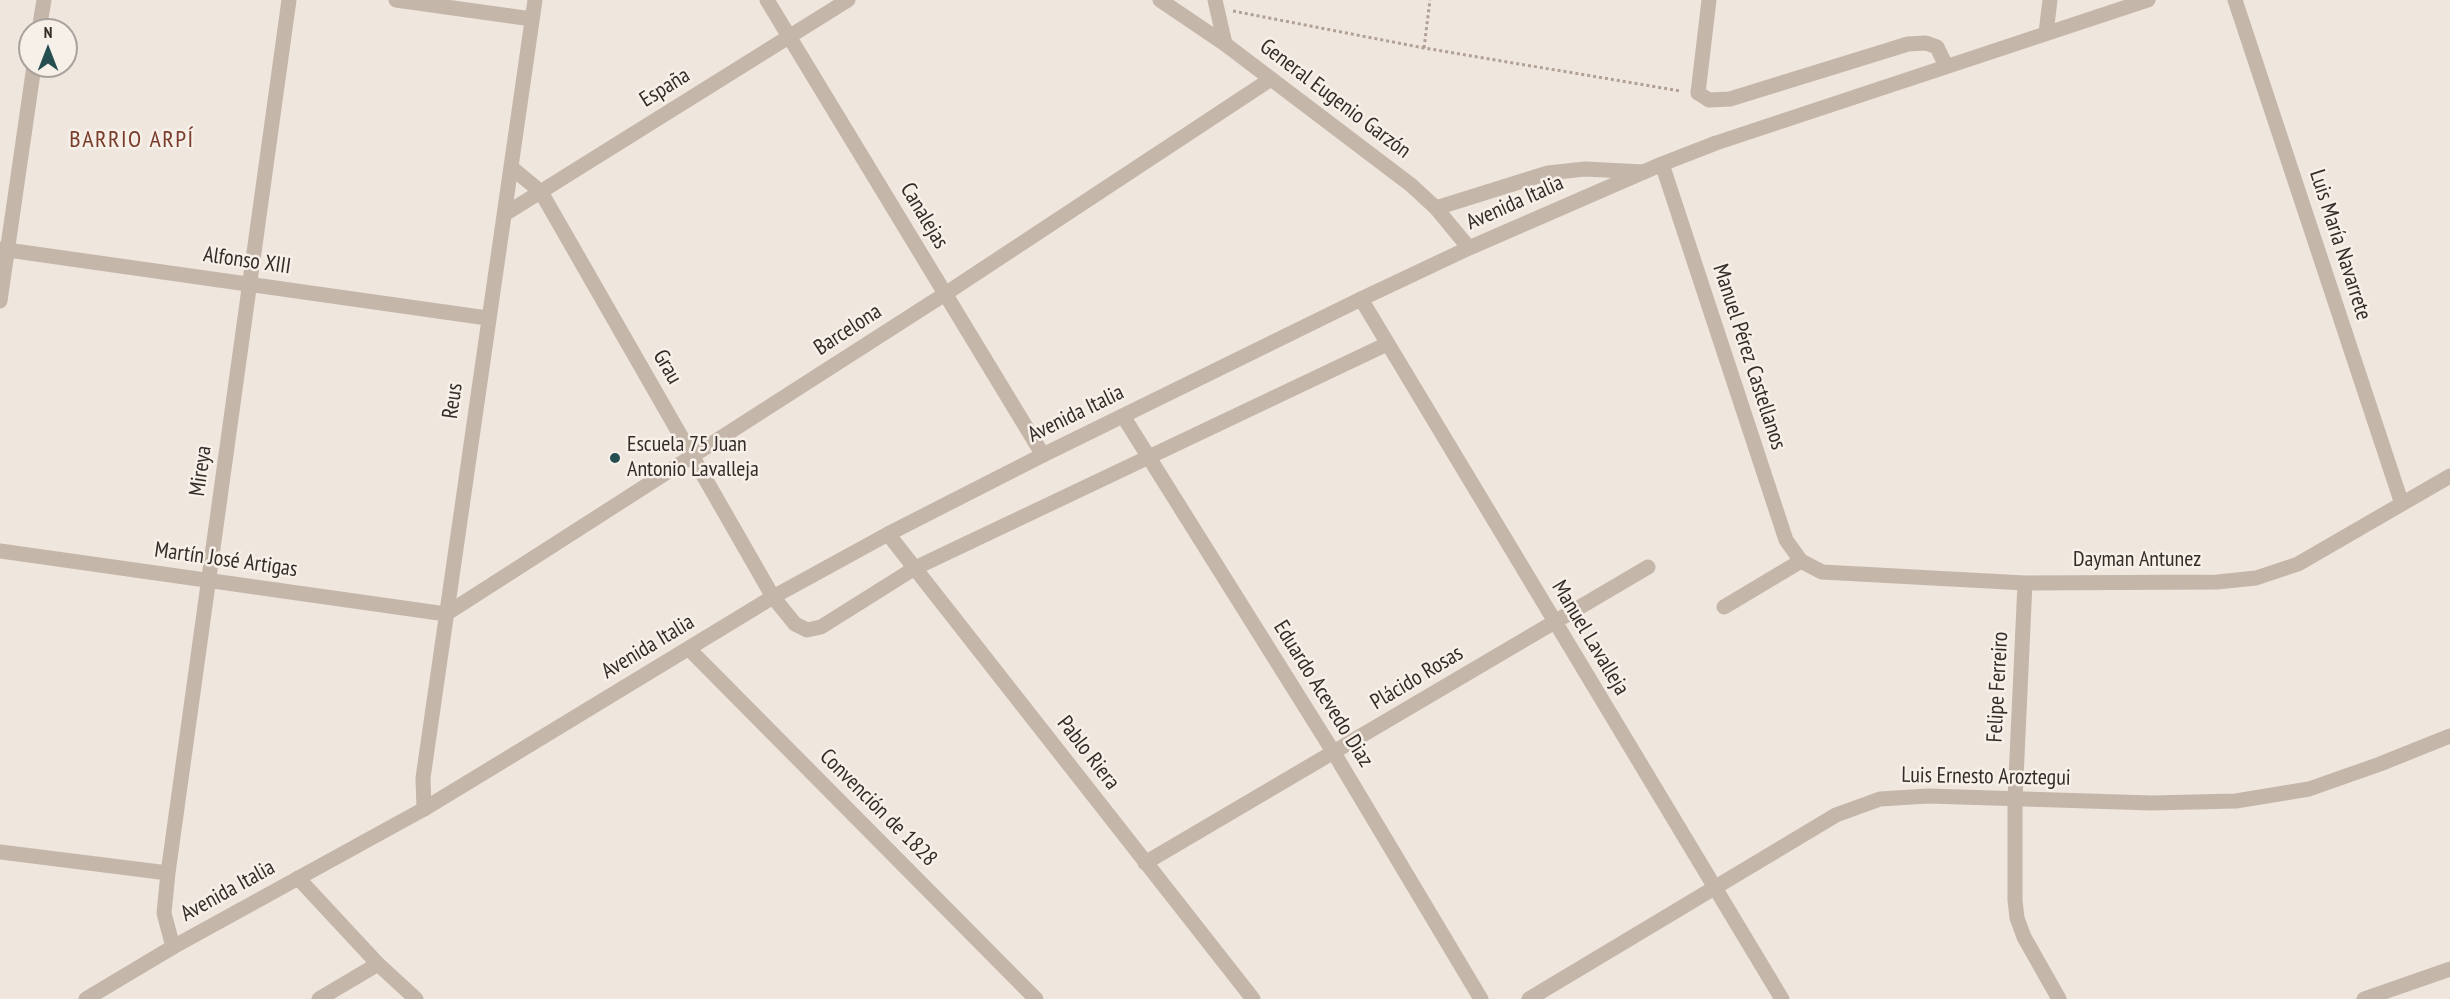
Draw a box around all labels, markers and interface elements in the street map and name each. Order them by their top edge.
north arrow [18,18,78,78]
text: N [44,22,52,42]
street label: General Eugenio Garzón [1254,34,1416,164]
street label: España [635,63,695,113]
district label: BARRIO ARPÍ [69,126,195,154]
street label: Luis María Navarrete [2303,167,2377,323]
street label: Avenida Italia [1462,170,1568,236]
street label: Canalejas [894,178,954,254]
street label: Alfonso XIII [202,242,292,280]
street label: Manuel Pérez Castellanos [1707,261,1791,453]
street label: Barcelona [809,299,887,361]
street label: Grau [647,345,687,389]
street label: Avenida Italia [1024,379,1128,449]
street label: Reus [437,381,469,421]
place label: Escuela 75 Juan Antonio Lavalleja [627,432,759,484]
street label: Mireya [184,444,218,498]
marker: Escuela 75 Juan Antonio Lavalleja [608,451,622,465]
street label: Martín José Artigas [153,537,299,583]
street label: Dayman Antunez [2073,547,2201,573]
street label: Manuel Lavalleja [1546,576,1634,700]
street label: Avenida Italia [597,609,699,685]
street label: Eduardo Acevedo Diaz [1267,616,1379,772]
street label: Felipe Ferreiro [1982,631,2014,743]
street label: Plácido Rosas [1366,640,1468,716]
street label: Pablo Riera [1051,711,1125,795]
street label: Convención de 1828 [814,744,942,872]
street label: Luis Ernesto Aroztegui [1901,762,2071,792]
street label: Avenida Italia [176,854,280,928]

